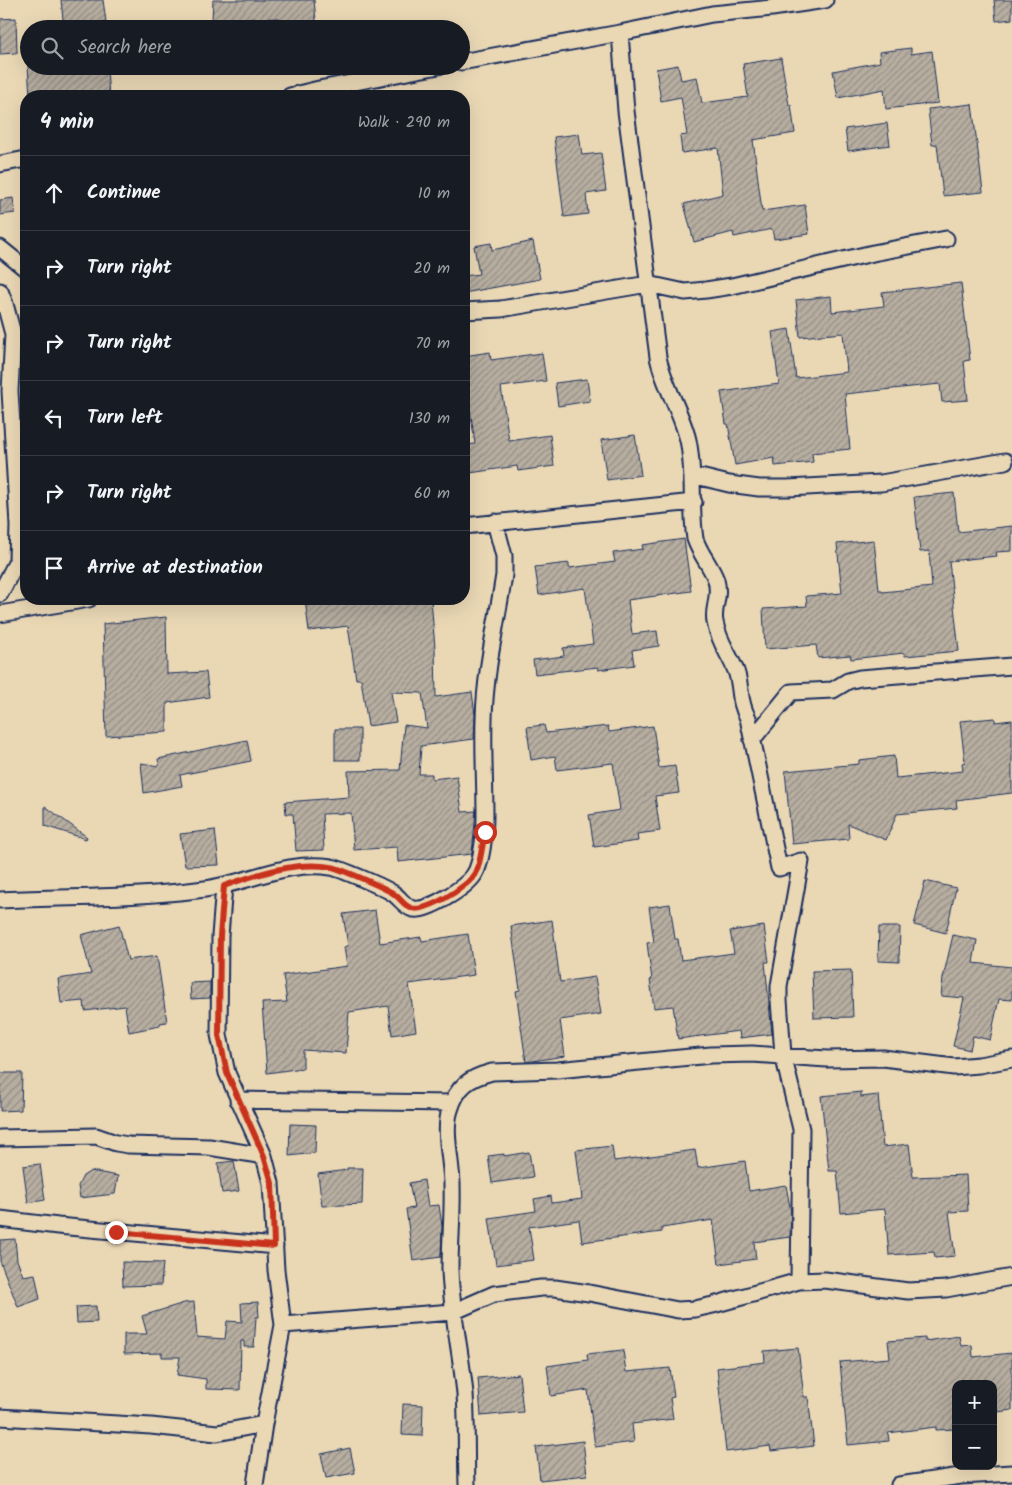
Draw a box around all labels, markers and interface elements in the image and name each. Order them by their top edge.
search box [20,20,470,75]
text: Search here [78,33,172,63]
icon: search [38,34,66,62]
text: 4 min [40,106,94,139]
text: Walk · 290 m [358,110,450,135]
text: Continue [87,178,160,208]
icon: ahead [40,179,68,207]
text: 10 m [418,181,450,206]
text: Turn right [87,253,172,283]
icon: right [40,254,68,282]
text: 20 m [414,256,450,281]
text: Turn right [87,328,172,358]
icon: right [40,329,68,357]
text: 70 m [415,331,450,356]
text: Turn left [87,403,162,433]
icon: left [40,404,68,432]
text: 130 m [409,406,450,431]
text: Turn right [87,478,172,508]
icon: right [40,479,68,507]
text: 60 m [414,481,450,506]
text: Arrive at destination [87,553,263,583]
icon: arrive [40,554,68,582]
route start [474,821,497,844]
route end [105,1221,128,1244]
map controls [952,1380,997,1470]
button: + [952,1380,997,1425]
button: − [952,1425,997,1470]

